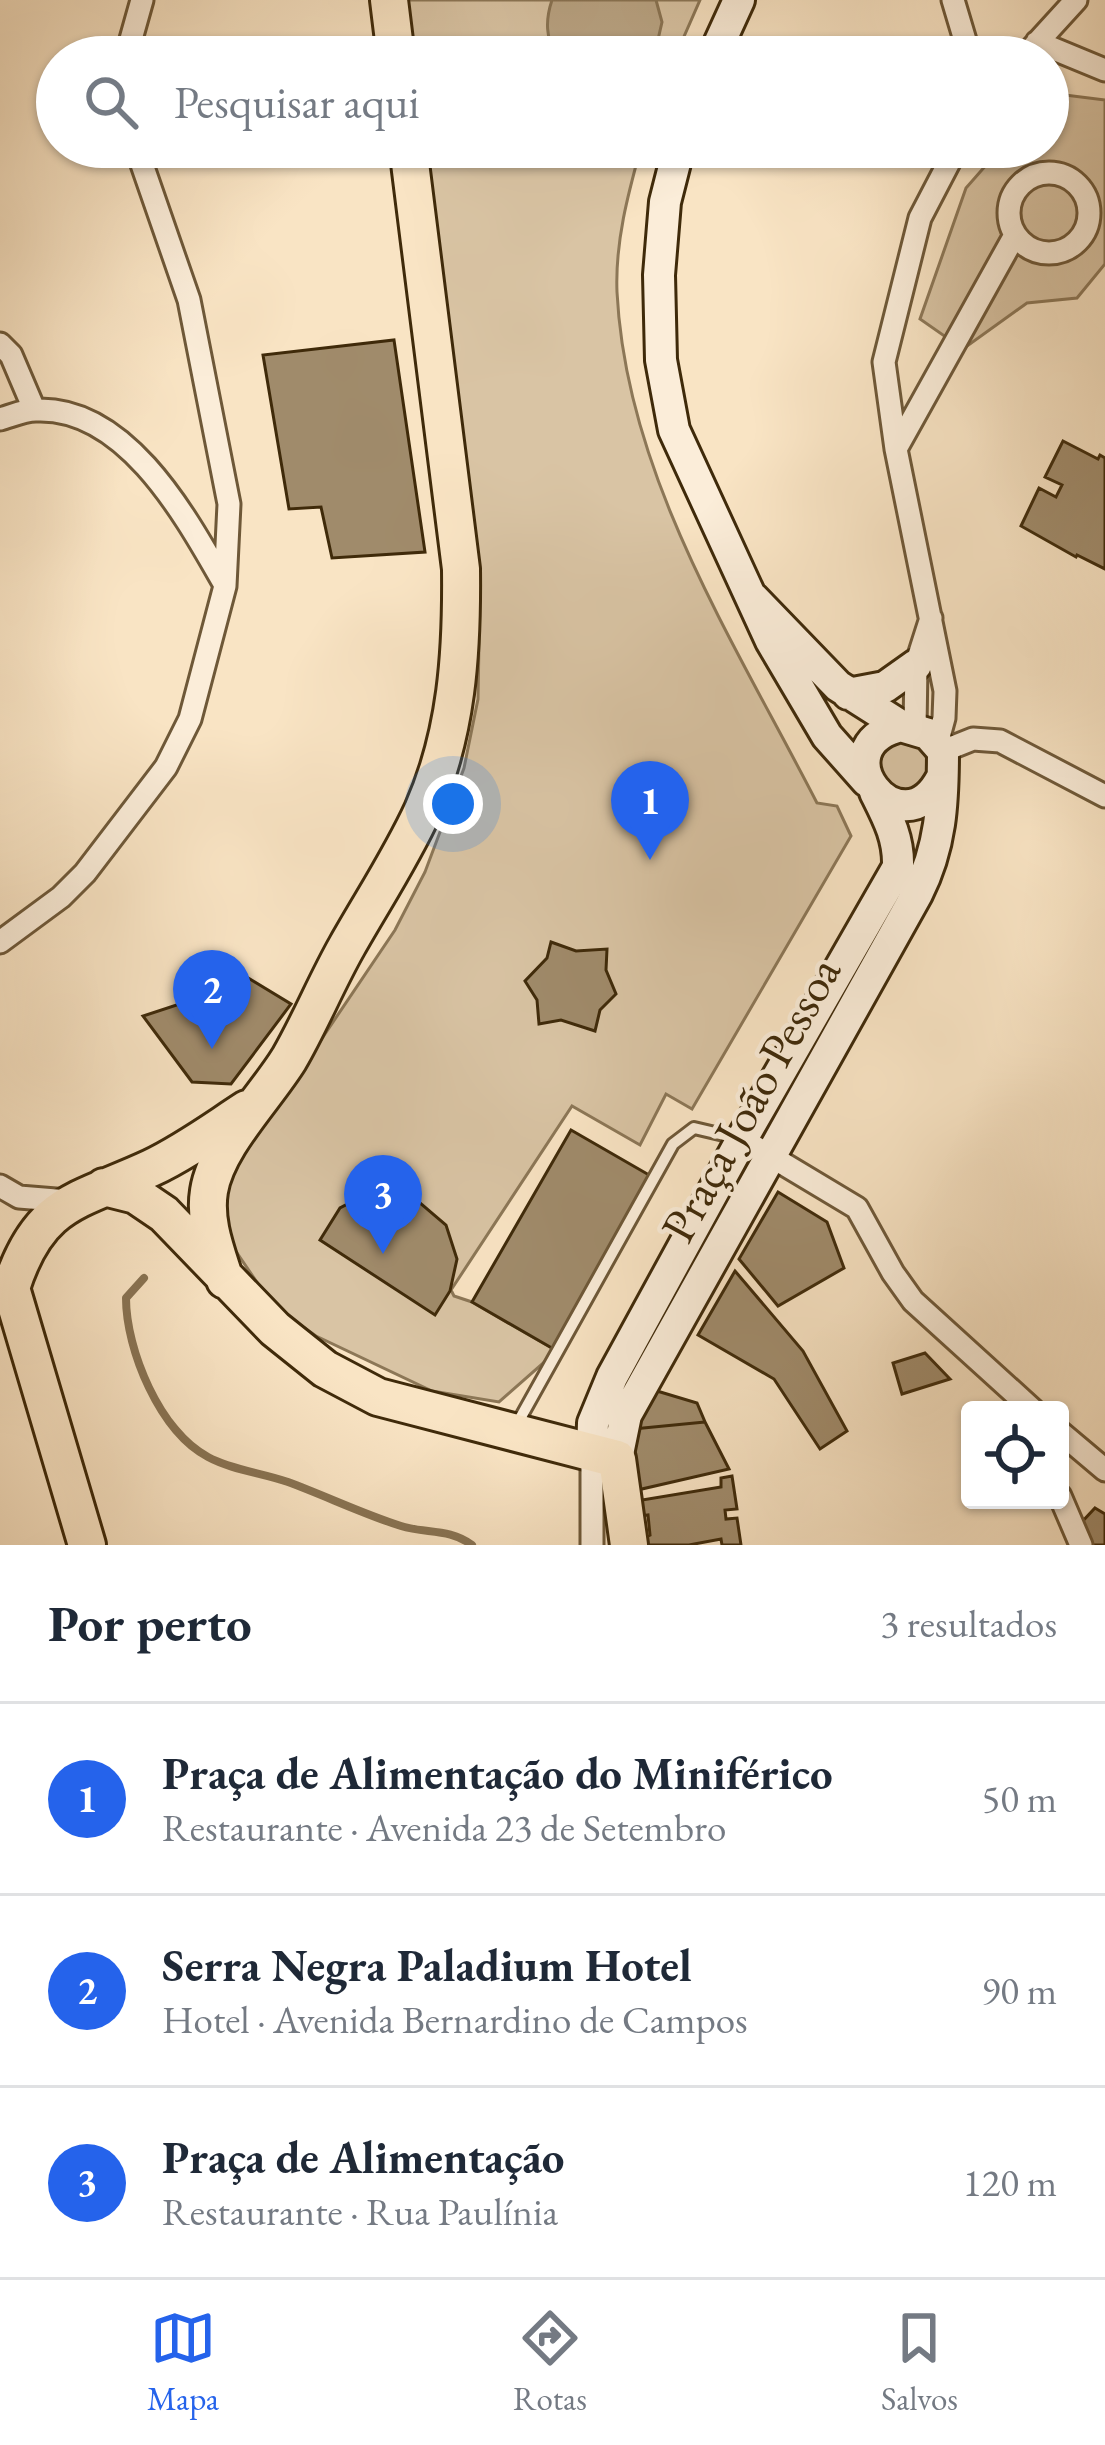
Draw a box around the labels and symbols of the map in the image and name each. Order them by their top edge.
pin: 1 [611,761,689,860]
your location [423,774,483,834]
street label: Praça João Pessoa [646,945,854,1253]
pin: 2 [173,950,251,1049]
pin: 3 [344,1155,422,1254]

